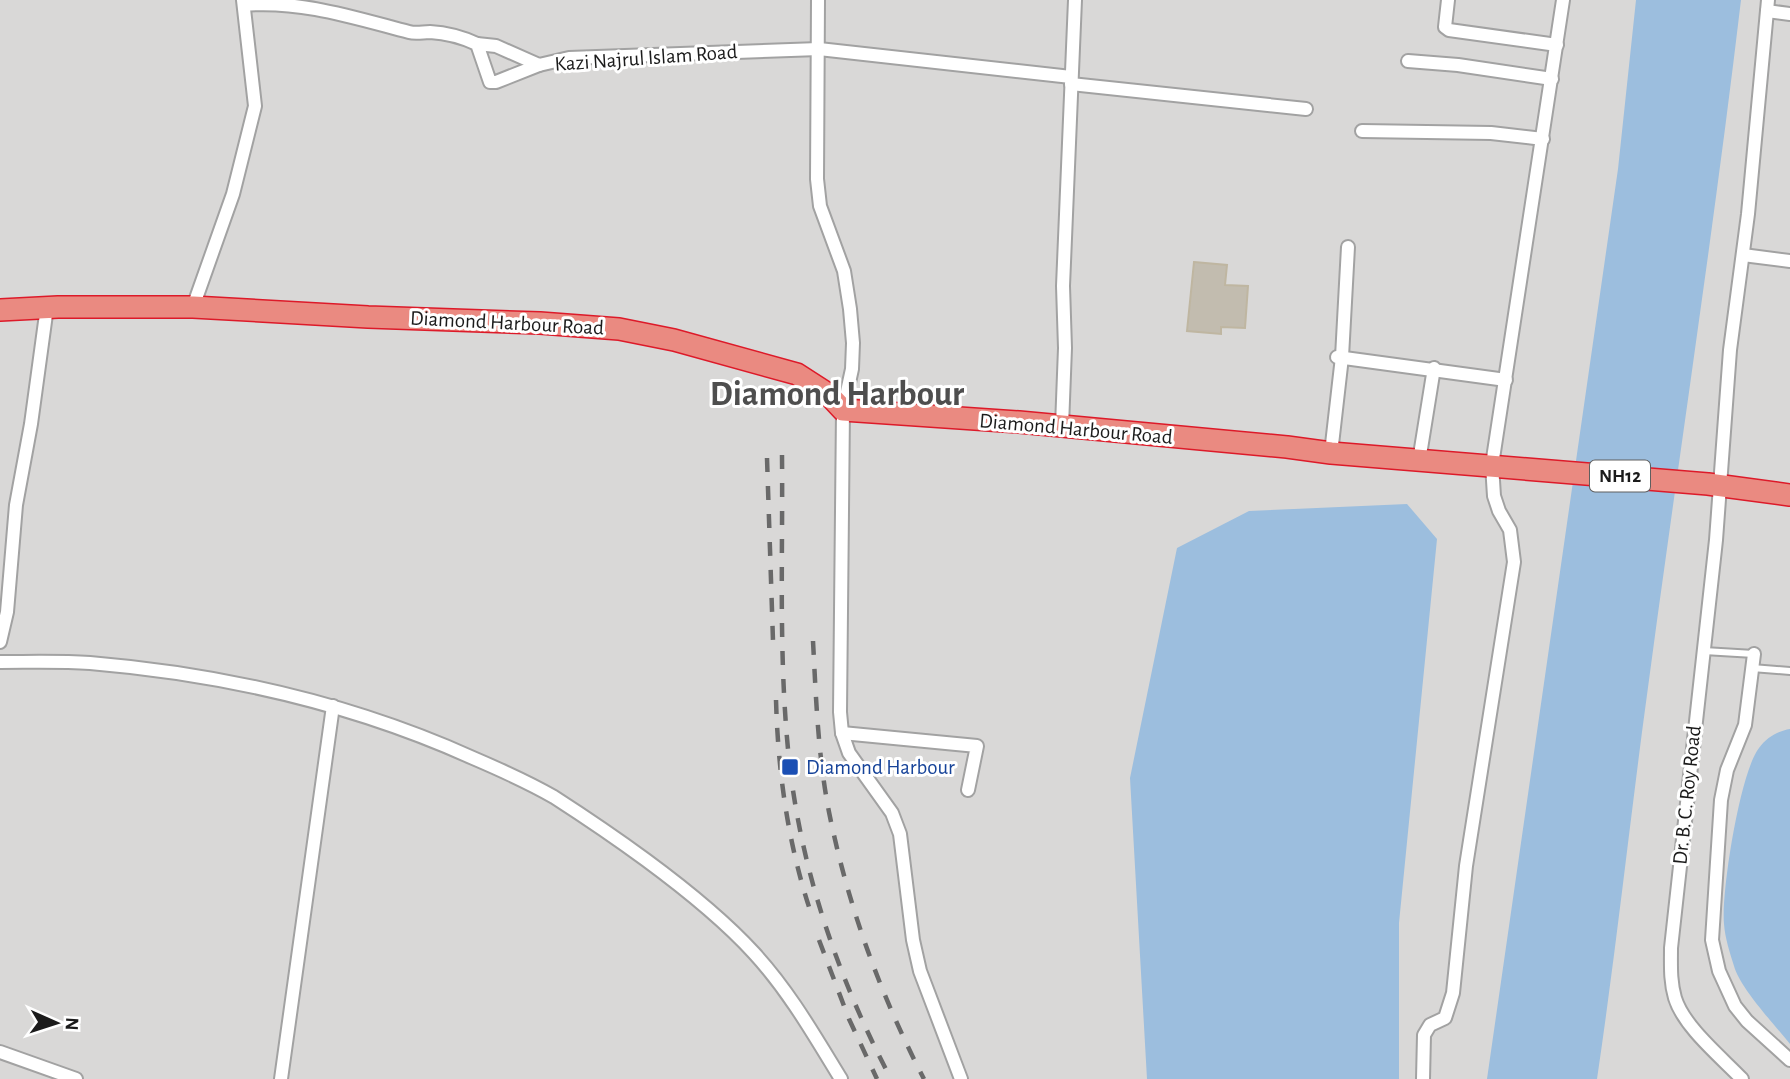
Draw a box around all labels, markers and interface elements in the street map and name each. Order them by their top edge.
street label: Kazi Najrul Islam Road [554,41,738,75]
street label: Diamond Harbour Road [410,307,605,339]
district label: Diamond Harbour [710,377,964,412]
street label: Diamond Harbour Road [978,410,1174,448]
road number: NH12 [1590,461,1650,491]
street label: Dr. B. C. Roy Road [1669,724,1705,866]
marker: Diamond Harbour [780,757,800,777]
place label: Diamond Harbour [806,757,955,778]
north arrow [21,988,91,1058]
text: N [62,1017,81,1031]

